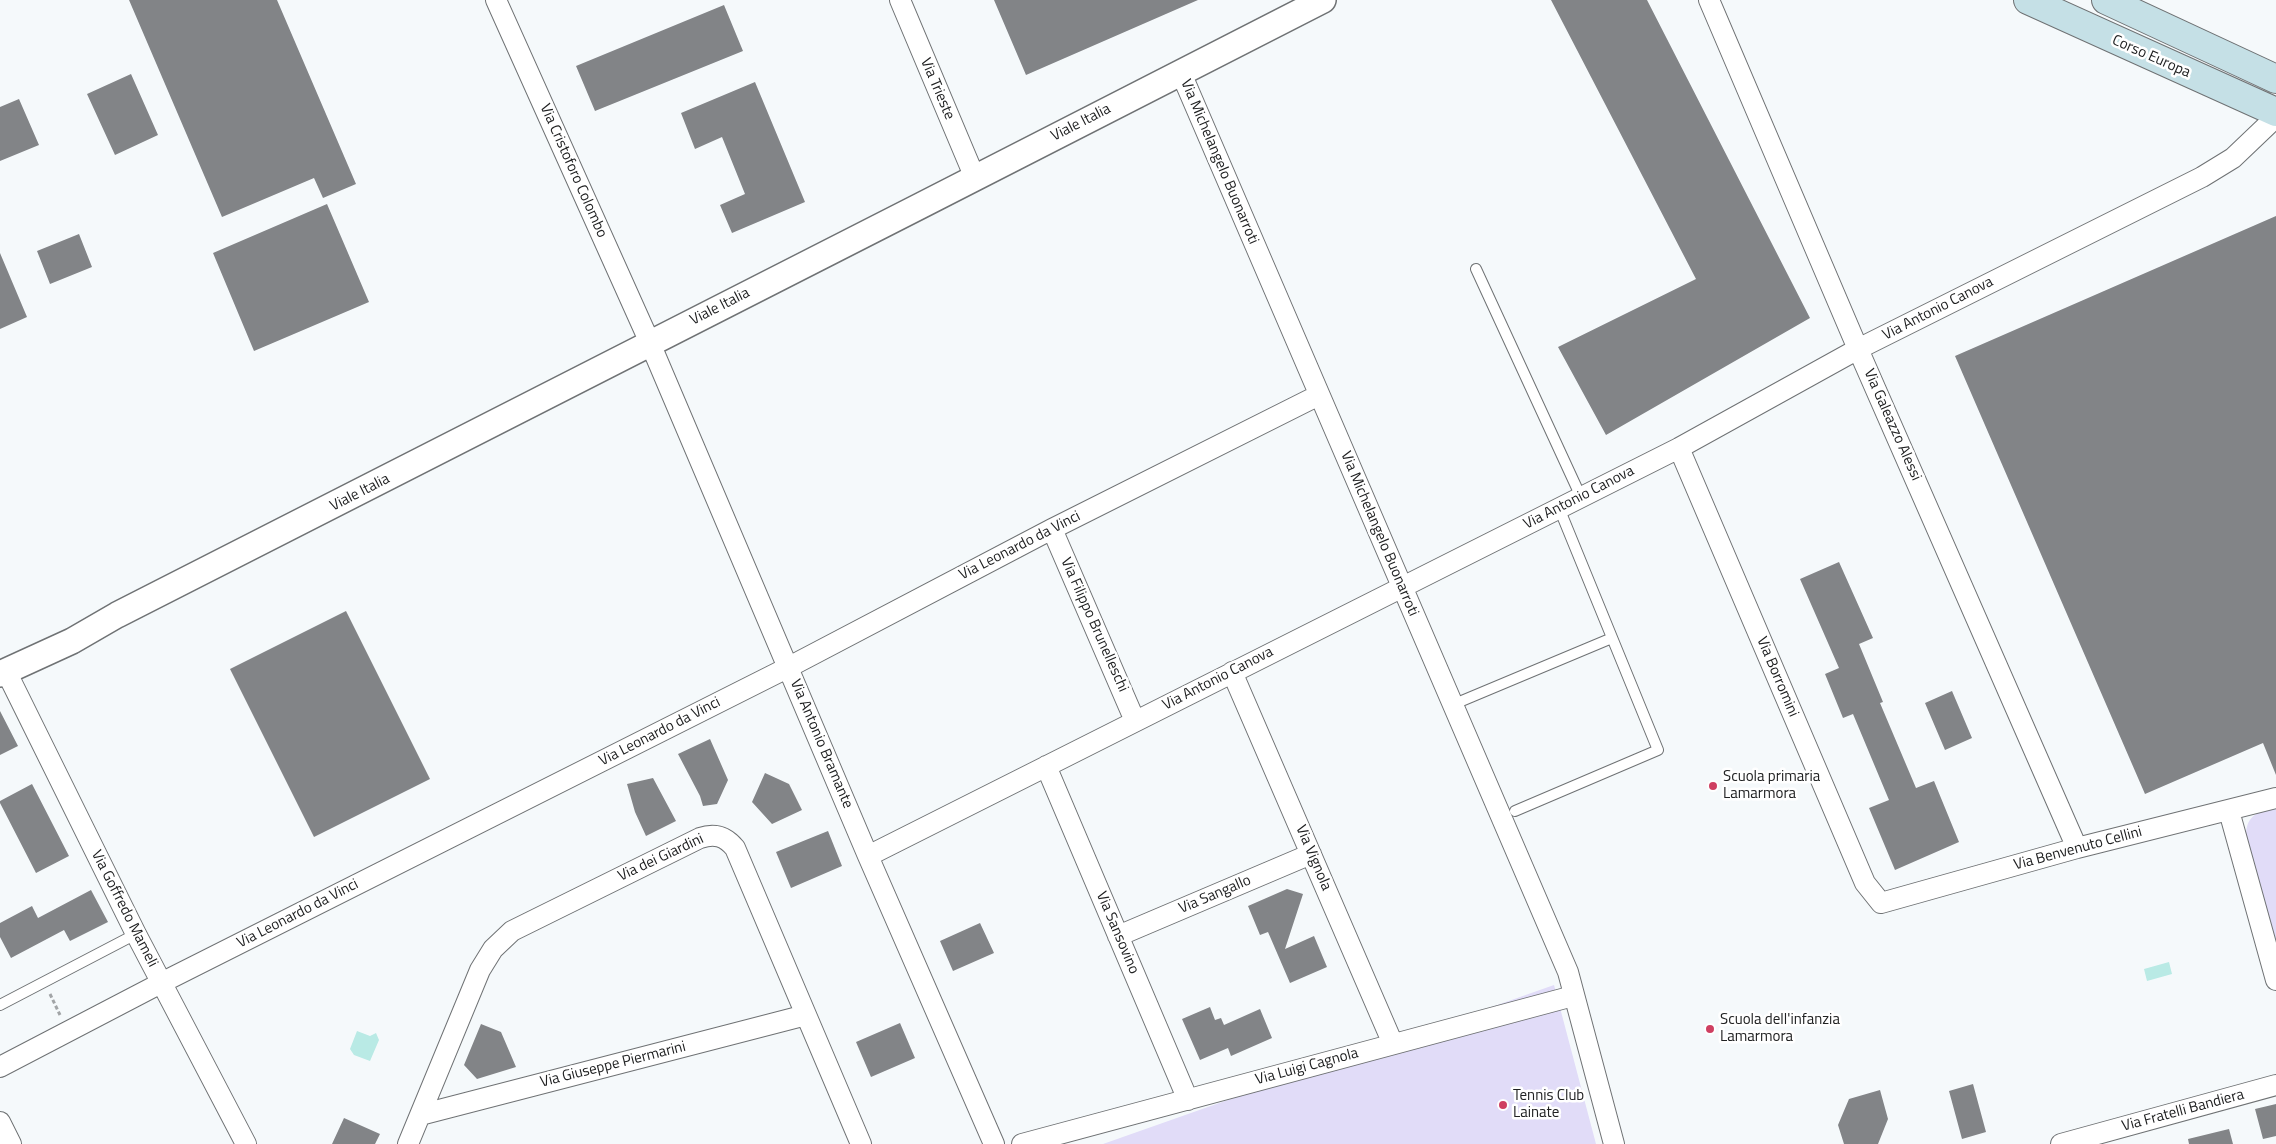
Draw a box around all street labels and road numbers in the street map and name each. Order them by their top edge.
street label: Corso Europa [2109,32,2193,82]
street label: Via Trieste [916,55,958,123]
street label: Via Michelangelo Buonarroti [1176,77,1262,247]
street label: Viale Italia [1048,100,1114,146]
street label: Via Cristoforo Colombo [535,101,611,241]
street label: Via Antonio Canova [1880,273,1996,345]
street label: Viale Italia [687,284,753,330]
street label: Via Galeazzo Alessi [1859,366,1925,484]
street label: Via Michelangelo Buonarroti [1336,449,1422,619]
street label: Via Antonio Canova [1521,462,1637,534]
street label: Viale Italia [327,470,393,516]
street label: Via Leonardo da Vinci [956,508,1084,584]
street label: Via Filippo Brunelleschi [1056,555,1132,695]
street label: Via Borromini [1752,634,1802,720]
street label: Via Antonio Canova [1160,643,1276,715]
street label: Via Antonio Bramante [786,677,856,811]
street label: Via Leonardo da Vinci [596,694,724,770]
street label: Via Vignola [1291,822,1335,894]
street label: Via Benvenuto Cellini [2012,823,2144,875]
street label: Via dei Giardini [615,830,707,886]
street label: Via Goffredo Mameli [87,848,161,970]
street label: Via Sangallo [1176,872,1254,918]
street label: Via Leonardo da Vinci [234,876,362,952]
street label: Via Sansovino [1092,889,1142,977]
street label: Via Giuseppe Piermarini [538,1038,688,1092]
street label: Via Luigi Cagnola [1254,1045,1360,1089]
street label: Via Fratelli Bandiera [2120,1086,2246,1136]

